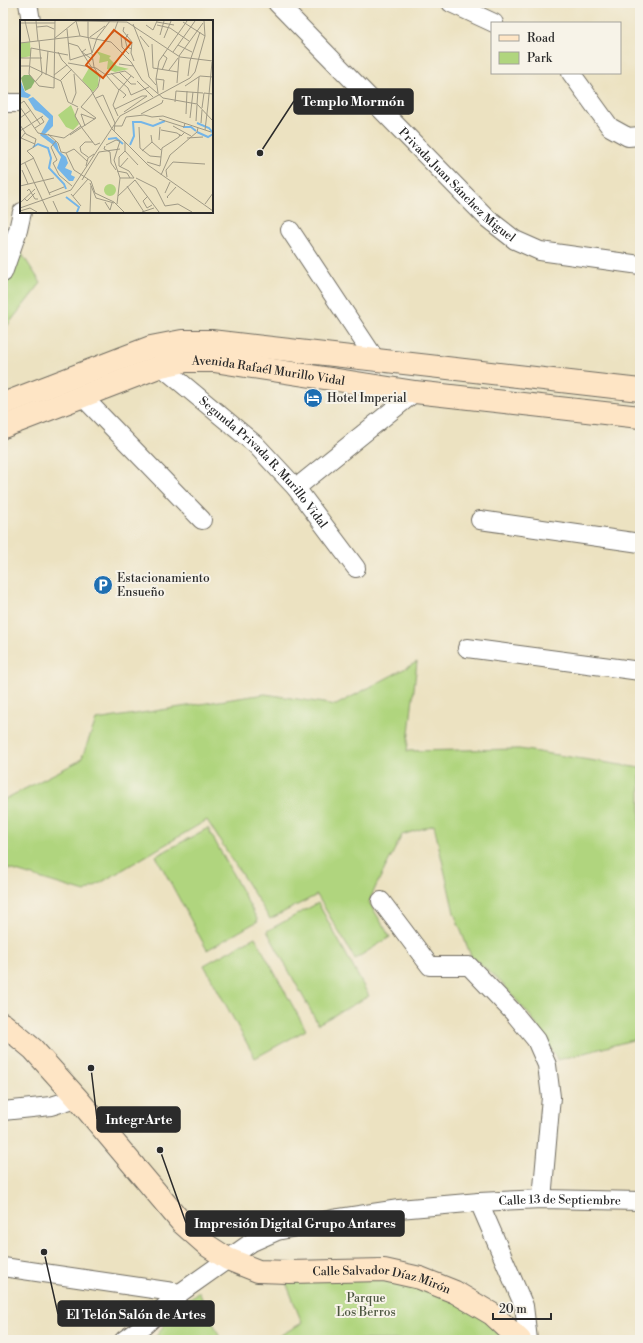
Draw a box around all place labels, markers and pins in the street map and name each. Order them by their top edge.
callout: Templo Mormón [294,89,413,114]
hotel icon: Hotel Imperial [302,387,324,409]
place label: Hotel Imperial [327,391,407,406]
place label: Estacionamiento Ensueño [117,571,210,600]
parking icon: Estacionamiento Ensueño [92,574,114,596]
callout: IntegrArte [97,1107,180,1132]
callout: Impresión Digital Grupo Antares [186,1211,404,1236]
callout: El Telón Salón de Artes [58,1301,214,1326]

